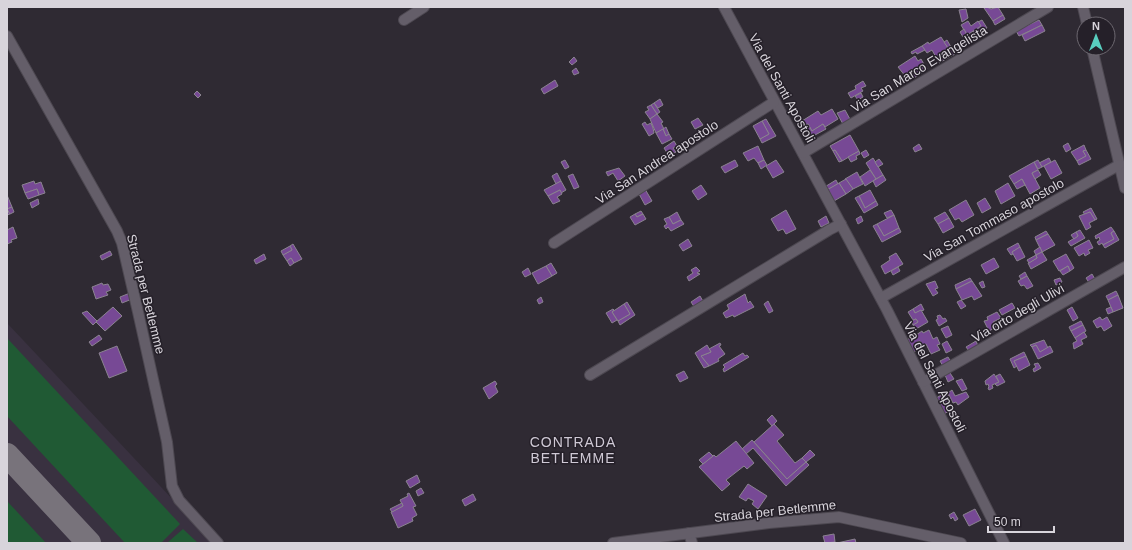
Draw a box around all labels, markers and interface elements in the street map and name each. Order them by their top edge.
north arrow [1076,16,1116,56]
text: N [1092,20,1100,32]
street label: Via San Marco Evangelista [848,22,990,116]
street label: Via del Santi Apostoli [746,31,818,145]
street label: Via San Andrea apostolo [593,117,721,207]
street label: Via San Tommaso apostolo [921,175,1067,265]
street label: Strada per Betlemme [124,233,168,355]
street label: Via orto degli Ulivi [969,280,1067,345]
street label: Via del Santi Apostoli [901,319,969,435]
district label: CONTRADA BETLEMME [530,434,616,466]
street label: Strada per Betlemme [713,497,837,525]
scale bar [988,508,1054,534]
text: 50 m [994,515,1021,529]

